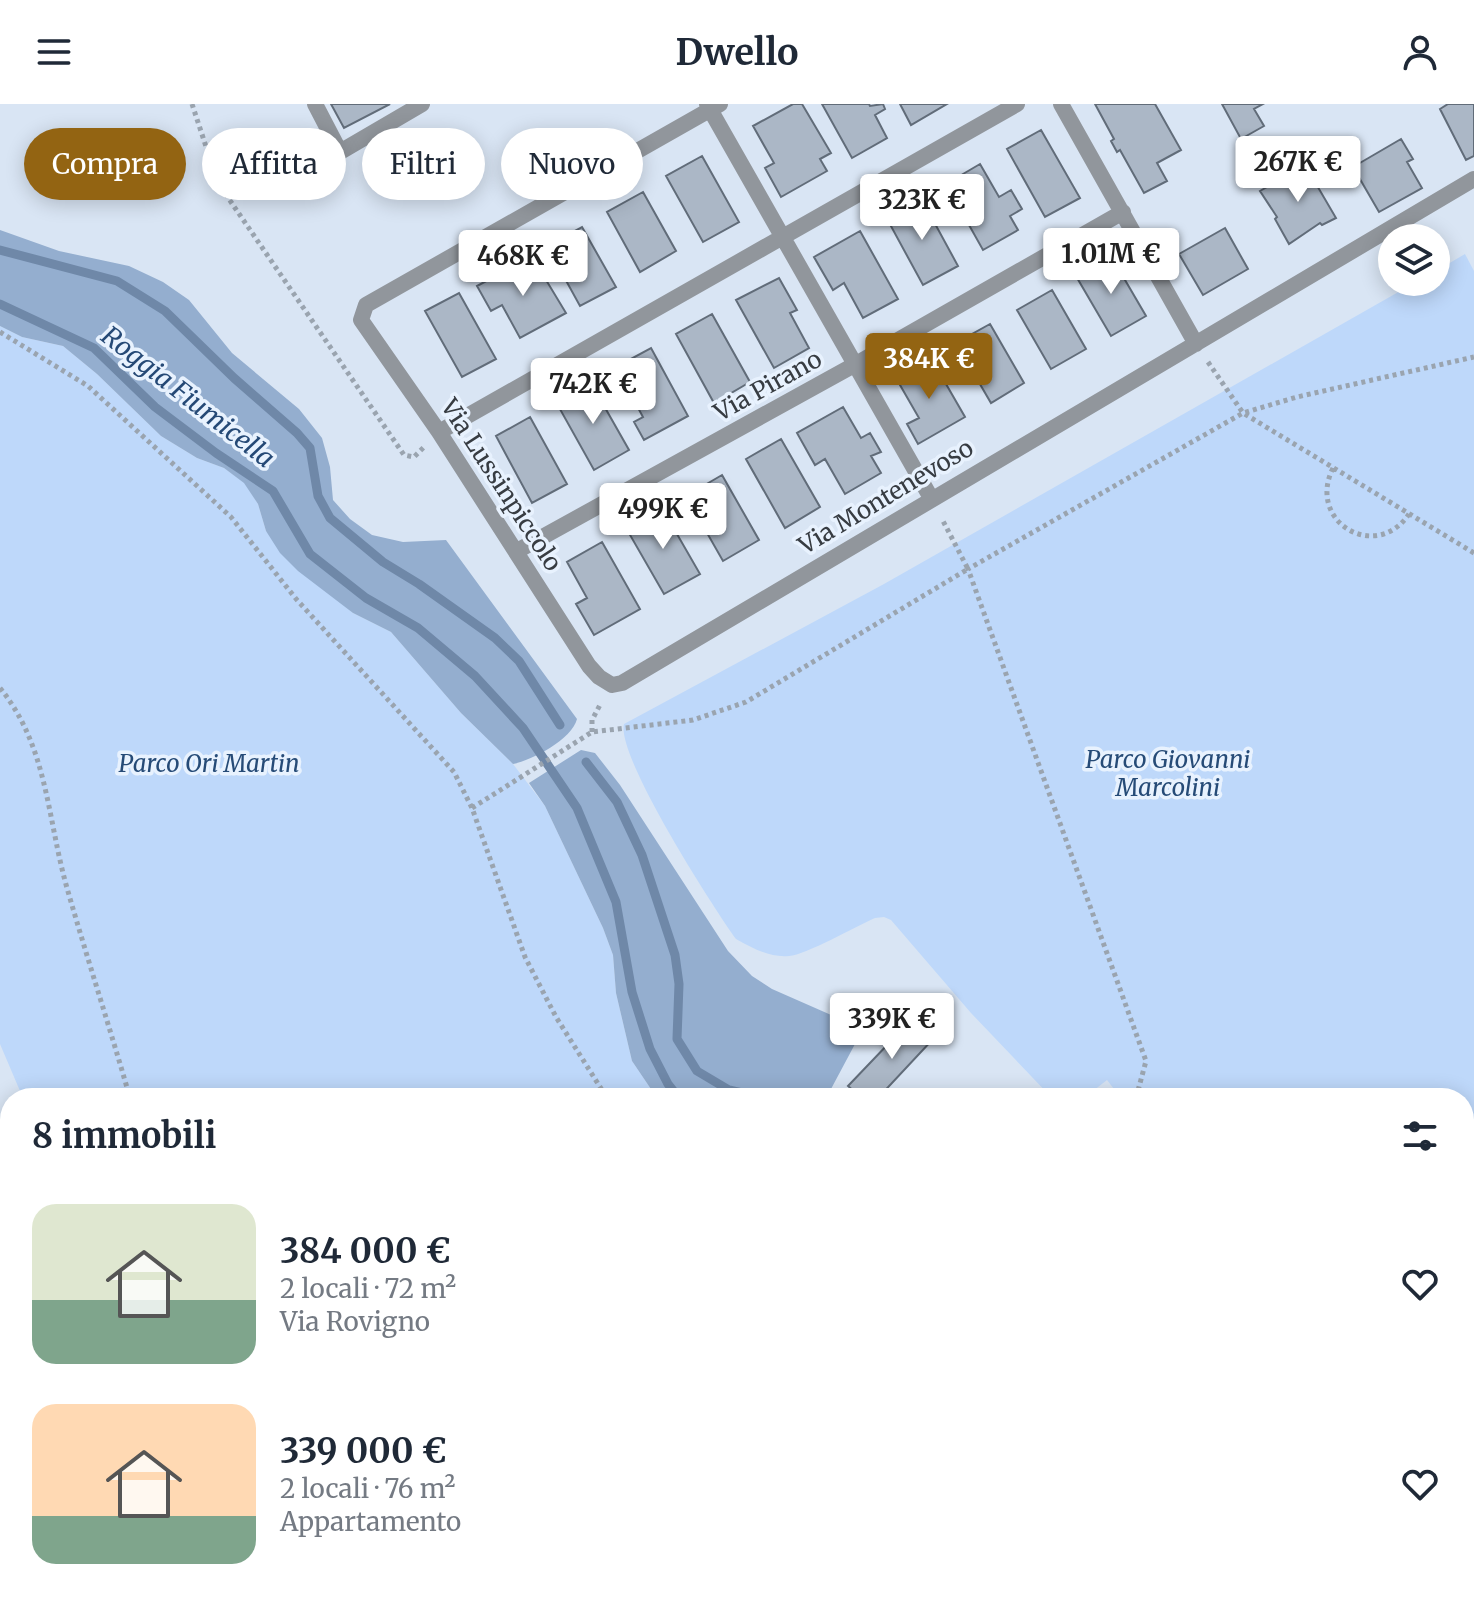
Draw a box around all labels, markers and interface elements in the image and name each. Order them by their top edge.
icon: menu [32,30,76,74]
text: Dwello [675,30,799,75]
icon: person [1398,30,1442,74]
chip: Compra [24,128,186,200]
chip: Affitta [202,128,346,200]
chip: Filtri [362,128,485,200]
chip: Nuovo [501,128,643,200]
pin: 267K € [1233,136,1363,204]
text: 267K € [1253,145,1343,178]
pin: 323K € [857,174,987,242]
text: 323K € [878,183,966,216]
map controls [1378,224,1450,296]
button: layers [1378,224,1450,296]
pin: 1.01M € [1037,228,1185,296]
pin: 468K € [458,230,588,298]
text: 1.01M € [1061,237,1161,270]
text: 468K € [477,239,569,272]
water label: Roggia Fiumicella [95,319,282,475]
pin: 384K € [864,333,994,401]
text: 384K € [883,342,975,375]
street label: Via Pirano [708,343,827,428]
pin: 742K € [528,358,658,426]
text: 742K € [549,367,637,400]
street label: Via Lussinpiccolo [434,392,569,577]
street label: Via Montenevoso [792,432,979,561]
pin: 499K € [598,483,728,551]
text: 499K € [617,492,709,525]
park label: Parco Giovanni Marcolini [1086,744,1250,803]
park label: Parco Ori Martin [118,748,300,779]
pin: 339K € [827,993,957,1061]
text: 339K € [848,1002,936,1035]
icon: filters [1398,1114,1442,1158]
text: 8 immobili [32,1115,216,1157]
text: 384 000 € [280,1230,451,1272]
icon: home [96,1236,192,1332]
icon: heart [1398,1262,1442,1306]
text: 2 locali · 72 m² [280,1272,456,1305]
text: Via Rovigno [280,1305,430,1338]
text: 339 000 € [280,1430,447,1472]
icon: home [96,1436,192,1532]
icon: heart [1398,1462,1442,1506]
text: 2 locali · 76 m² [280,1472,455,1505]
text: Appartamento [280,1505,461,1538]

